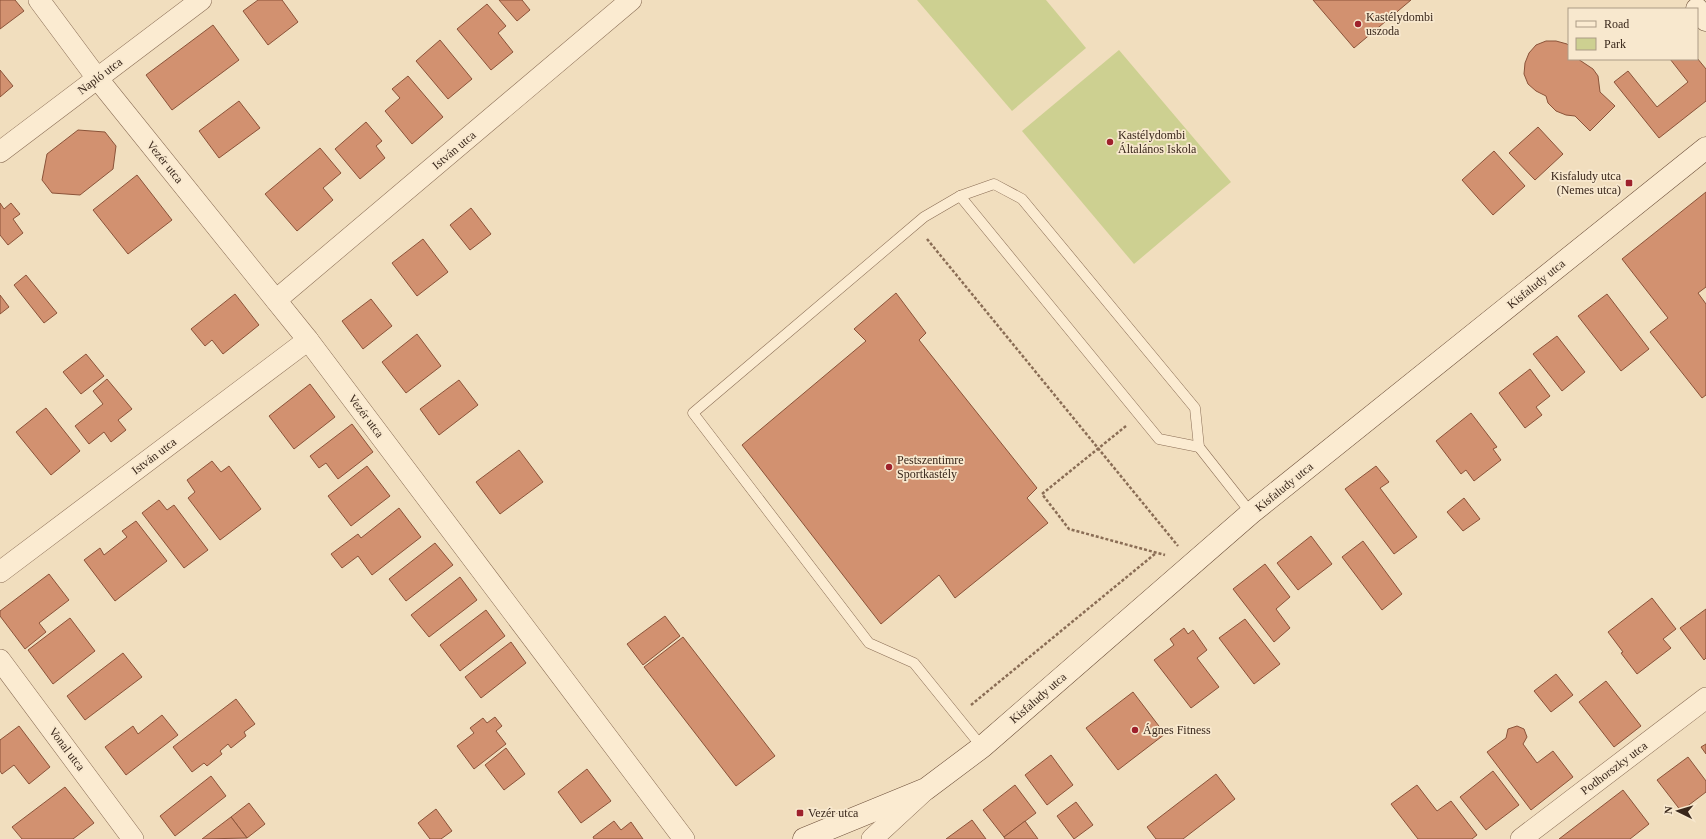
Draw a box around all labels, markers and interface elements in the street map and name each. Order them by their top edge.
legend [1568,8,1698,60]
place label: Kastélydombi uszoda [1366,10,1434,38]
text: Road [1604,17,1629,31]
marker: Kastélydombi uszoda [1353,19,1363,29]
text: Park [1604,37,1626,51]
street label: Napló utca [75,54,126,97]
street label: István utca [429,127,479,172]
place label: Kastélydombi Általános Iskola [1118,128,1197,156]
marker: Kastélydombi Általános Iskola [1105,137,1115,147]
street label: Vezér utca [144,138,187,186]
place label: Kisfaludy utca (Nemes utca) [1551,169,1622,197]
marker: Kisfaludy utca (Nemes utca) [1624,178,1634,188]
street label: Kisfaludy utca [1504,256,1568,312]
street label: Vezér utca [345,392,387,441]
street label: István utca [129,434,180,477]
place label: Pestszentimre Sportkastély [897,453,964,481]
street label: Kisfaludy utca [1252,459,1316,515]
marker: Pestszentimre Sportkastély [884,462,894,472]
street label: Kisfaludy utca [1007,669,1070,726]
place label: Ágnes Fitness [1143,723,1211,737]
street label: Vonal utca [46,725,88,774]
marker: Ágnes Fitness [1130,725,1140,735]
street label: Podhorszky utca [1578,738,1651,798]
north arrow [1658,791,1698,831]
place label: Vezér utca [808,806,859,820]
text: N [1662,806,1674,815]
marker: Vezér utca [795,808,805,818]

